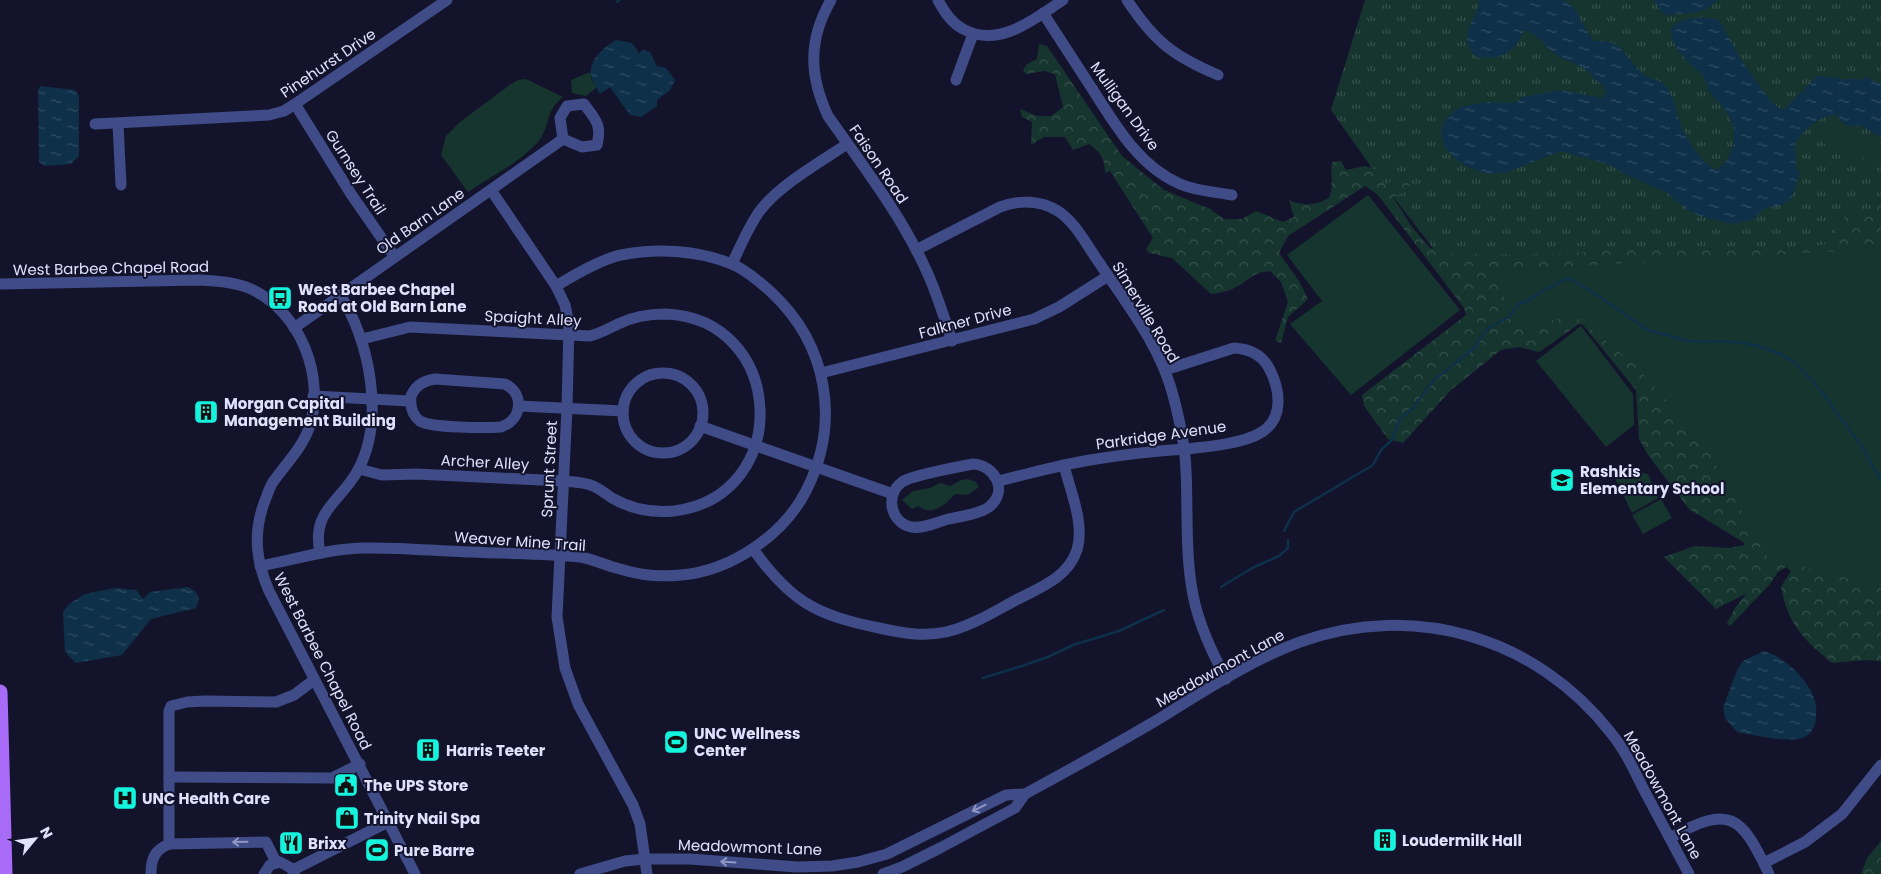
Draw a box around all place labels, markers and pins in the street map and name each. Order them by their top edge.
place label: West Barbee Chapel Road at Old Barn Lane [298,279,466,317]
bus stop icon: West Barbee Chapel Road at Old Barn Lane [267,285,293,311]
place label: Morgan Capital Management Building [224,393,396,431]
building icon: Morgan Capital Management Building [193,399,219,425]
place label: Rashkis Elementary School [1580,461,1724,499]
school or university icon: Rashkis Elementary School [1549,467,1575,493]
place label: UNC Wellness Center [694,723,800,761]
sports icon: UNC Wellness Center [663,729,689,755]
building icon: Harris Teeter [415,737,441,763]
place label: Harris Teeter [446,740,546,761]
public building icon: The UPS Store [333,772,359,798]
place label: The UPS Store [364,775,468,796]
hospital icon: UNC Health Care [112,785,138,811]
place label: UNC Health Care [142,788,270,809]
shop icon: Trinity Nail Spa [334,805,360,831]
place label: Trinity Nail Spa [364,808,480,829]
building icon: Loudermilk Hall [1372,827,1398,853]
restaurant icon: Brixx [278,830,304,856]
place label: Loudermilk Hall [1402,830,1522,851]
place label: Brixx [308,833,347,854]
sports icon: Pure Barre [364,837,390,863]
place label: Pure Barre [394,840,474,861]

